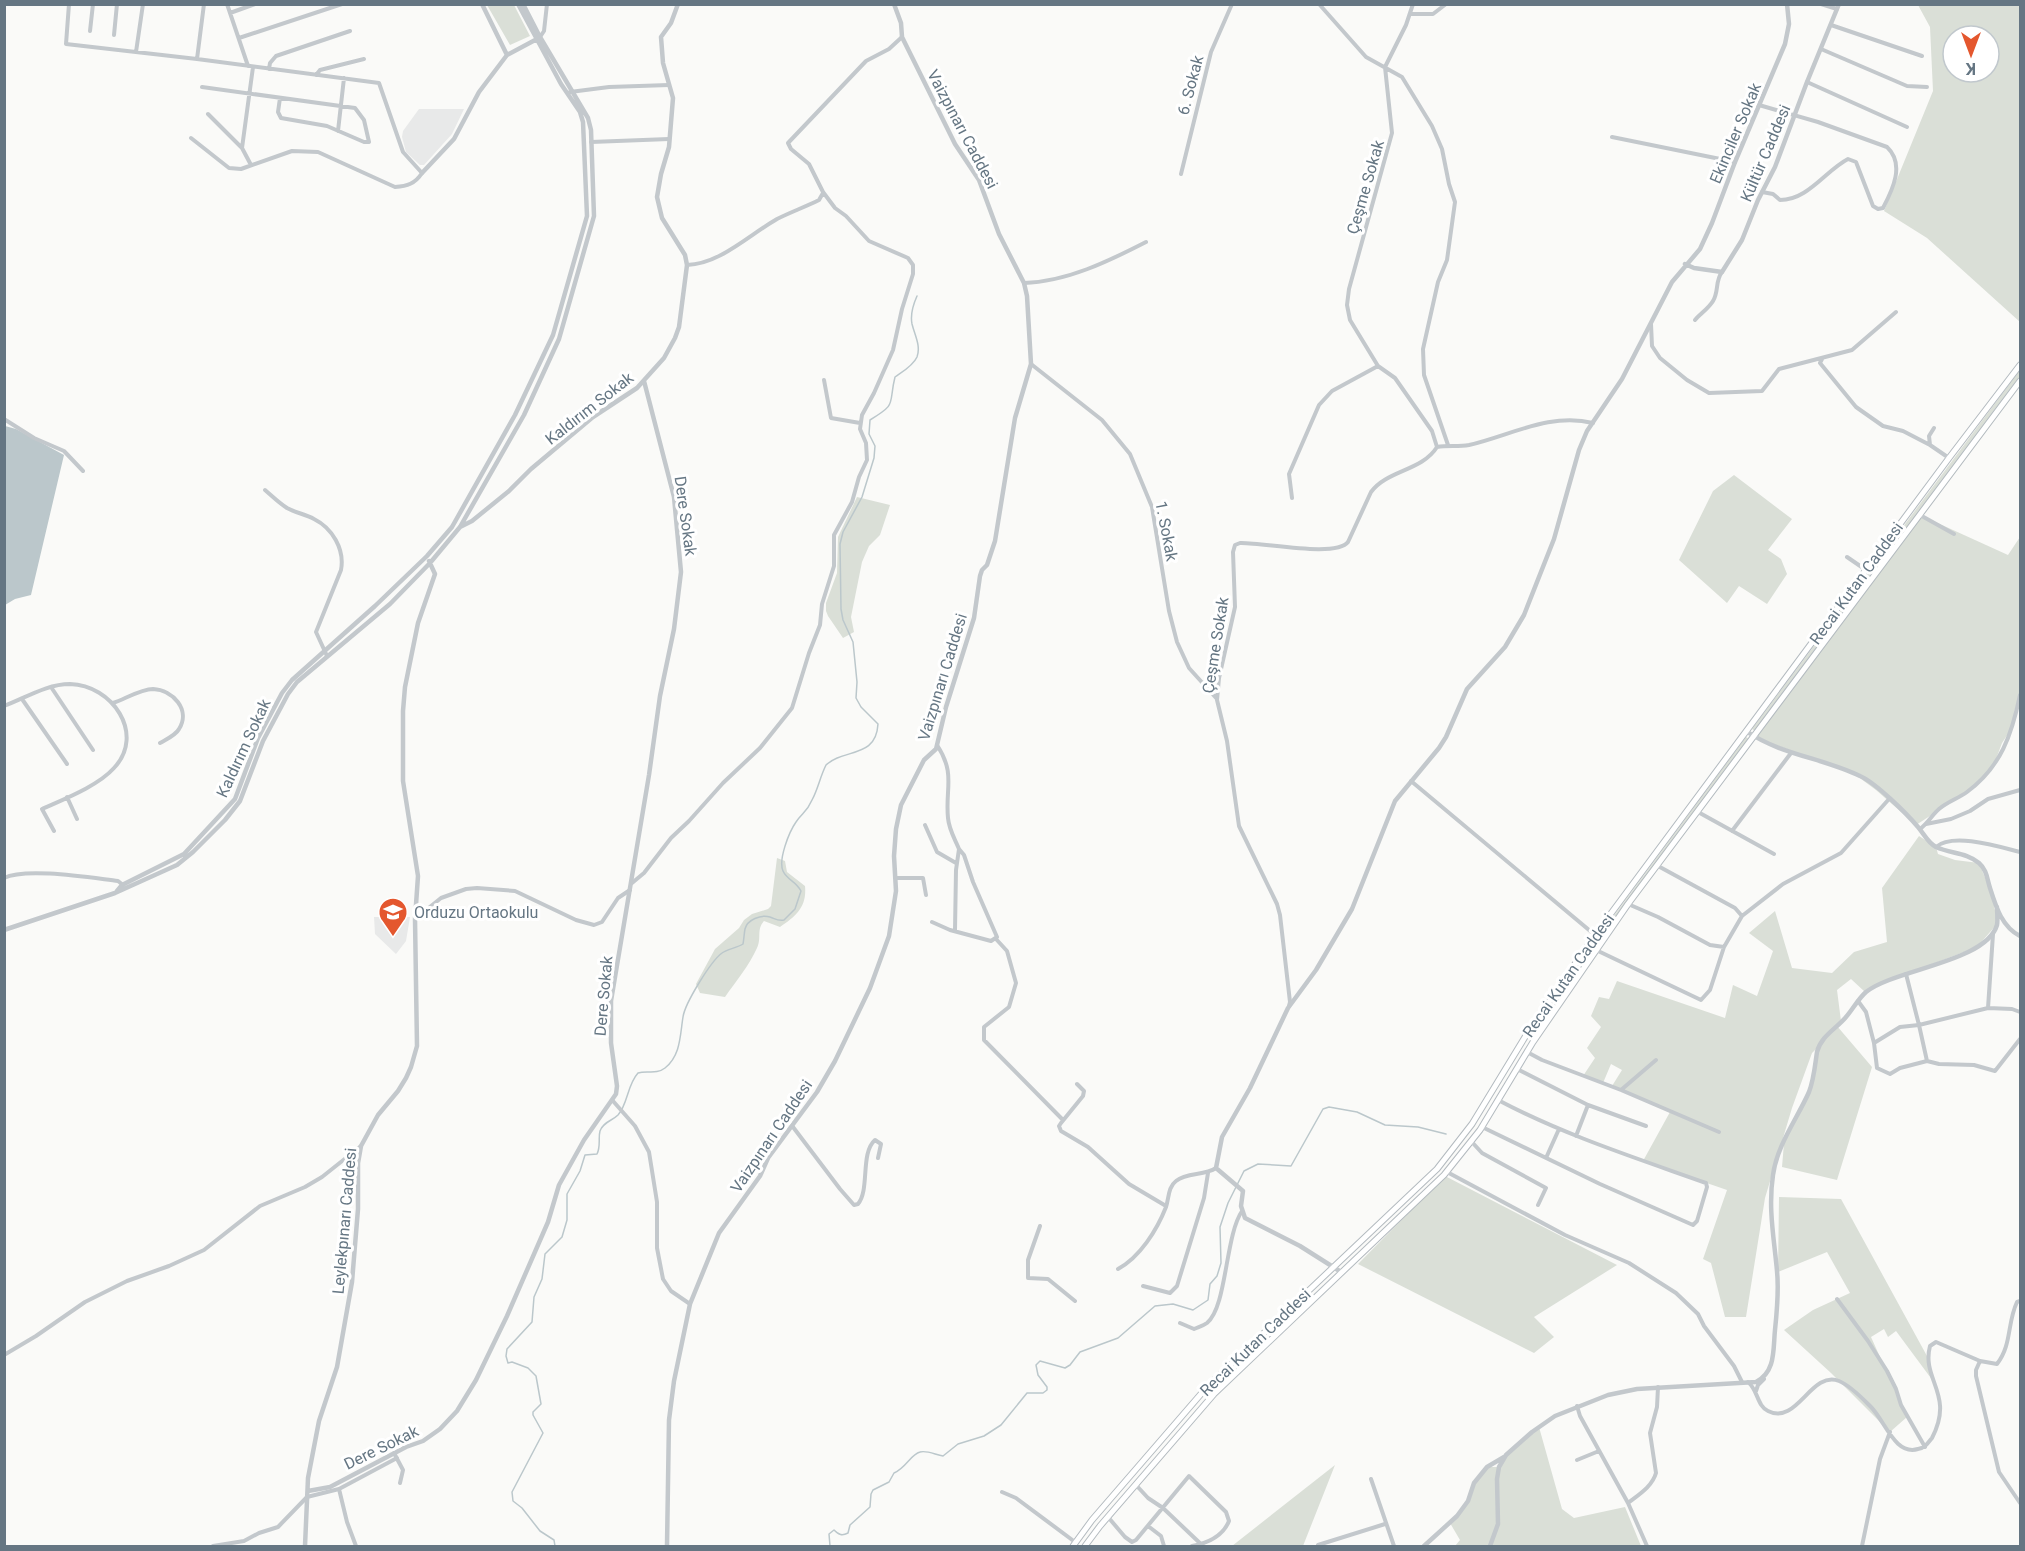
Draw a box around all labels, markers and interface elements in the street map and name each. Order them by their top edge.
north arrow [1941,24,2001,84]
street label: 6. Sokak [1173,52,1208,117]
text: K [1965,59,1976,78]
street label: Vaizpınarı Caddesi [923,67,1002,192]
street label: Ekinciler Sokak [1706,79,1766,186]
street label: Kültür Caddesi [1736,102,1794,205]
street label: Çeşme Sokak [1343,137,1388,236]
street label: Kaldırım Sokak [541,368,638,449]
street label: Dere Sokak [671,475,701,558]
street label: 1. Sokak [1151,499,1182,564]
street label: Recai Kutan Caddesi [1806,518,1907,648]
street label: Çeşme Sokak [1199,595,1233,695]
street label: Vaizpınarı Caddesi [914,611,971,743]
street label: Kaldırım Sokak [212,695,275,801]
school or university icon: Orduzu Ortaokulu [377,896,409,938]
place label: Orduzu Ortaokulu [414,903,538,922]
street label: Recai Kutan Caddesi [1519,910,1618,1041]
street label: Dere Sokak [591,954,617,1037]
street label: Vaizpınarı Caddesi [727,1076,816,1196]
street label: Leylekpınarı Caddesi [329,1147,360,1295]
street label: Recai Kutan Caddesi [1196,1285,1315,1400]
street label: Dere Sokak [341,1421,422,1474]

